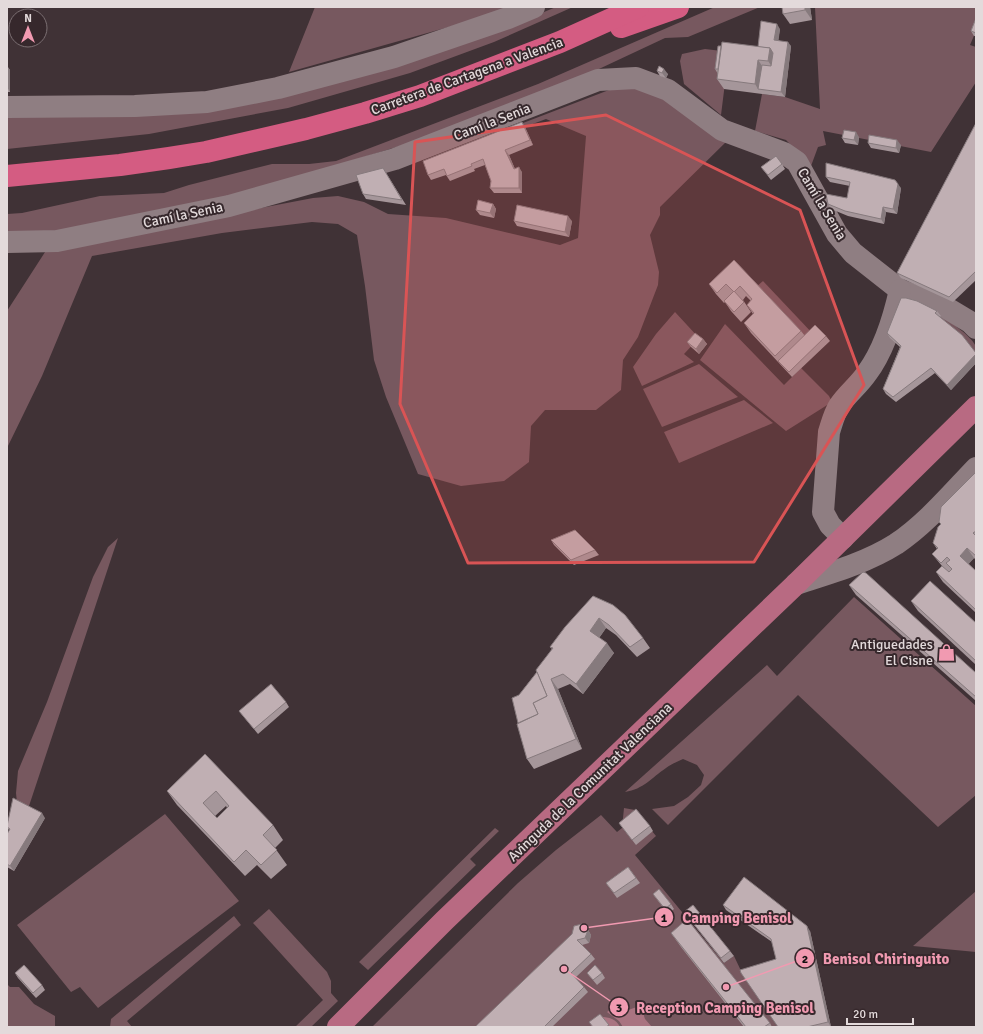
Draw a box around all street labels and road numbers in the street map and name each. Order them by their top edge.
street label: Carretera de Cartagena a Valencia [369,33,565,119]
street label: Camí la Senia [451,100,533,144]
street label: Camí la Senia [794,165,850,243]
street label: Camí la Senia [142,198,224,232]
street label: Avinguda de la Comunitat Valenciana [504,699,676,865]

